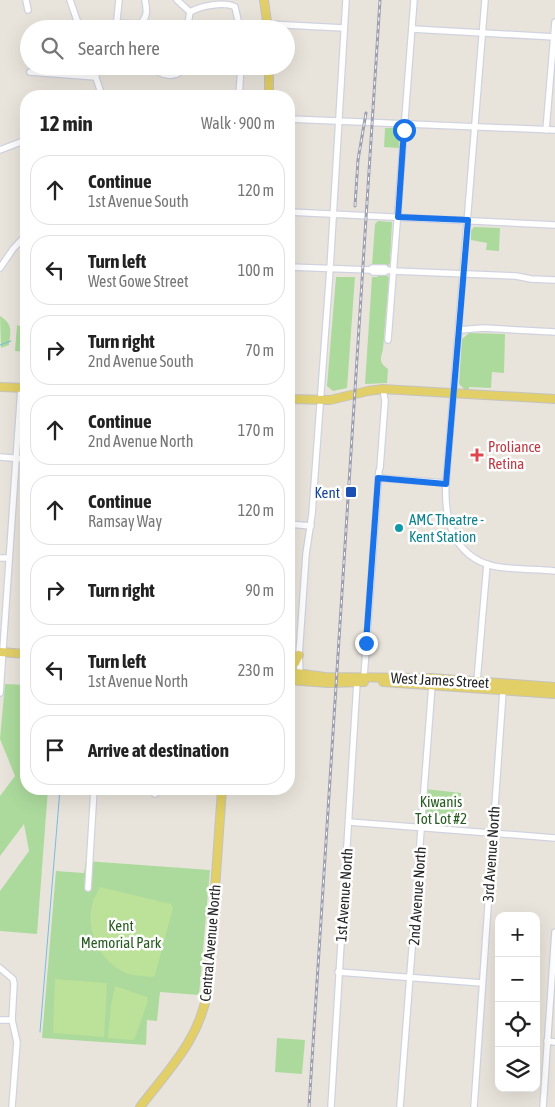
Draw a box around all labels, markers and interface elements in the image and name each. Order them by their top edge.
search box [20,20,295,75]
icon: search [38,34,66,62]
text: Search here [78,37,160,59]
text: 12 min [40,111,93,135]
text: Walk · 900 m [201,114,275,132]
route start [393,119,416,142]
text: Continue [88,170,152,192]
icon: ahead [41,176,69,204]
text: 120 m [238,181,274,199]
text: 1st Avenue South [88,192,189,210]
text: Turn left [88,250,146,272]
icon: left [41,256,69,284]
text: 100 m [238,261,274,279]
text: West Gowe Street [88,272,189,290]
text: Turn right [88,330,155,352]
icon: right [41,336,69,364]
text: 70 m [245,341,274,359]
text: 2nd Avenue South [88,352,194,370]
text: Continue [88,410,152,432]
icon: ahead [41,416,69,444]
text: 170 m [238,421,274,439]
text: 2nd Avenue North [88,432,193,450]
place label: Proliance Retina [488,438,541,472]
marker: Proliance Retina [470,448,484,462]
place label: Kent [315,484,340,501]
marker: Kent [344,485,358,499]
text: Continue [88,490,152,512]
icon: ahead [41,496,69,524]
text: 120 m [238,501,274,519]
place label: AMC Theatre - Kent Station [409,511,484,545]
text: Ramsay Way [88,512,162,530]
marker: AMC Theatre - Kent Station [393,522,405,534]
icon: right [41,576,69,604]
text: Turn right [88,579,155,601]
text: 90 m [245,581,274,599]
route end [355,632,378,655]
text: Turn left [88,650,146,672]
icon: left [41,656,69,684]
text: 230 m [238,661,274,679]
street label: West James Street [390,669,490,691]
text: 1st Avenue North [88,672,188,690]
icon: arrive [41,736,69,764]
text: Arrive at destination [88,739,229,761]
park label: Kiwanis Tot Lot #2 [415,793,467,827]
street label: 3rd Avenue North [479,806,503,902]
street label: 2nd Avenue North [405,846,429,946]
street label: 1st Avenue North [332,847,356,943]
street label: Central Avenue North [196,884,224,1002]
map controls [495,912,540,1092]
button: + [495,912,540,957]
park label: Kent Memorial Park [81,917,162,951]
button: − [495,957,540,1002]
button: locate [495,1002,540,1047]
button: layers [495,1047,540,1092]

